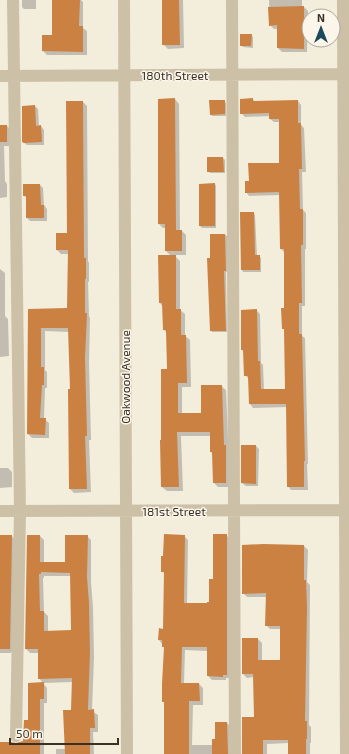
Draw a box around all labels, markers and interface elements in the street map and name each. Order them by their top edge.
north arrow [301,8,341,48]
text: N [317,11,325,24]
street label: 180th Street [142,68,209,82]
street label: Oakwood Avenue [118,330,132,424]
street label: 181st Street [142,504,206,518]
scale bar [10,720,118,746]
text: 50 m [16,726,43,740]

